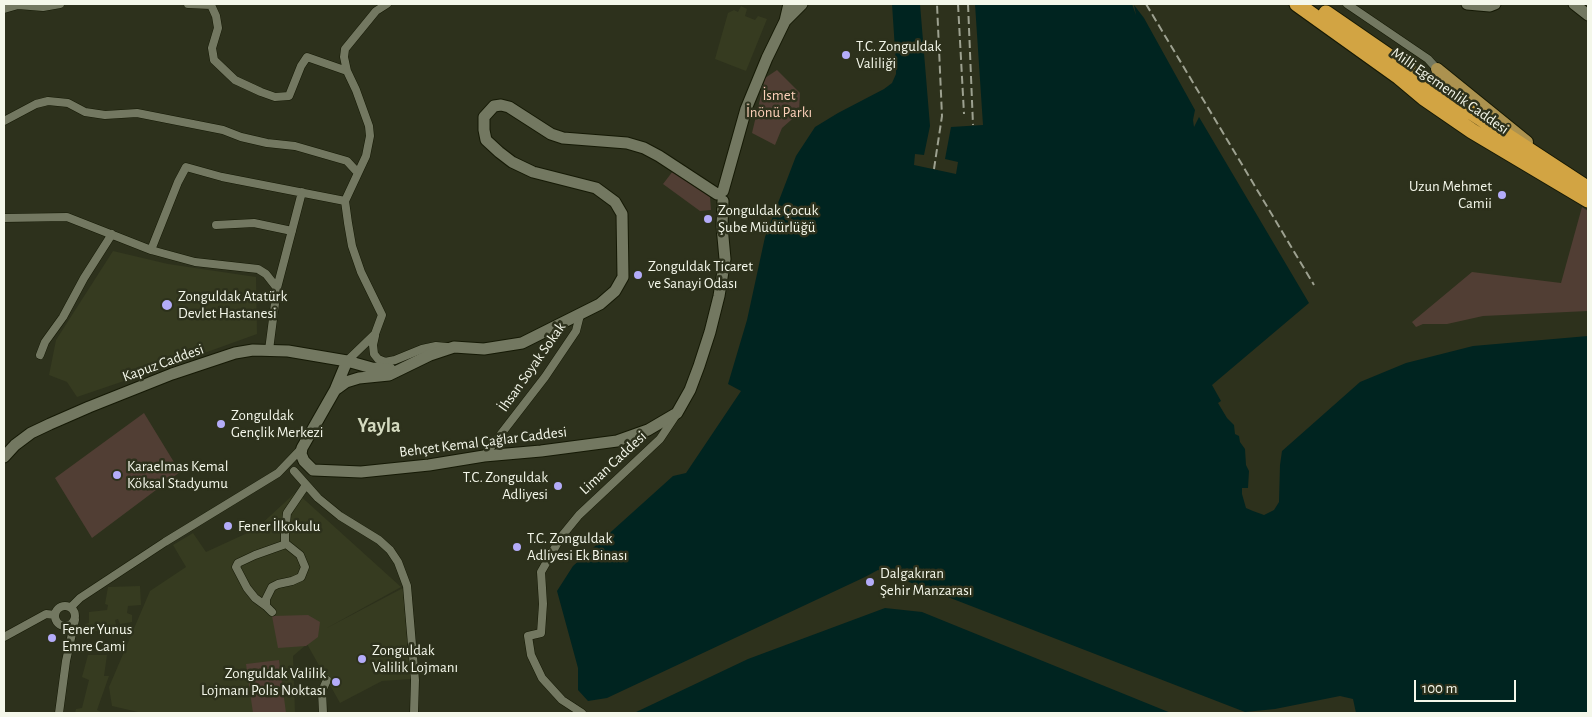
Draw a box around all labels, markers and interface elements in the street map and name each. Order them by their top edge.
place label: T.C. Zonguldak Valiliği [856,37,941,72]
street label: Milli Egemenlik Caddesi [1388,44,1512,138]
marker: T.C. Zonguldak Valiliği [840,49,852,61]
park label: İsmet İnönü Parkı [746,86,812,121]
place label: Uzun Mehmet Camii [1409,177,1492,212]
marker: Uzun Mehmet Camii [1496,189,1508,201]
place label: Zonguldak Çocuk Şube Müdürlüğü [718,201,818,236]
marker: Zonguldak Çocuk Şube Müdürlüğü [702,213,714,225]
place label: Zonguldak Ticaret ve Sanayi Odası [648,257,753,292]
marker: Zonguldak Ticaret ve Sanayi Odası [632,269,644,281]
place label: Zonguldak Atatürk Devlet Hastanesi [178,287,287,322]
marker: Zonguldak Atatürk Devlet Hastanesi [160,298,174,312]
street label: İhsan Soyak Sokak [494,319,570,415]
street label: Kapuz Caddesi [120,340,206,386]
place label: Zonguldak Gençlik Merkezi [231,406,323,441]
district label: Yayla [357,414,401,438]
marker: Zonguldak Gençlik Merkezi [215,418,227,430]
street label: Behçet Kemal Çağlar Caddesi [398,423,568,461]
street label: Liman Caddesi [576,427,650,499]
place label: Karaelmas Kemal Köksal Stadyumu [127,457,228,492]
place label: T.C. Zonguldak Adliyesi [463,468,548,503]
marker: Karaelmas Kemal Köksal Stadyumu [111,469,123,481]
marker: T.C. Zonguldak Adliyesi [552,480,564,492]
place label: Fener İlkokulu [238,517,320,535]
marker: Fener İlkokulu [222,520,234,532]
place label: T.C. Zonguldak Adliyesi Ek Binası [527,529,627,564]
marker: T.C. Zonguldak Adliyesi Ek Binası [511,541,523,553]
place label: Dalgakıran Şehir Manzarası [880,564,972,599]
marker: Dalgakıran Şehir Manzarası [864,576,876,588]
place label: Fener Yunus Emre Cami [62,620,132,655]
marker: Fener Yunus Emre Cami [46,632,58,644]
place label: Zonguldak Valilik Lojmanı [372,641,458,676]
marker: Zonguldak Valilik Lojmanı [356,653,368,665]
place label: Zonguldak Valilik Lojmanı Polis Noktası [201,664,326,699]
scale bar [1417,670,1520,702]
marker: Zonguldak Valilik Lojmanı Polis Noktası [330,676,342,688]
text: 100 m [1422,681,1457,696]

